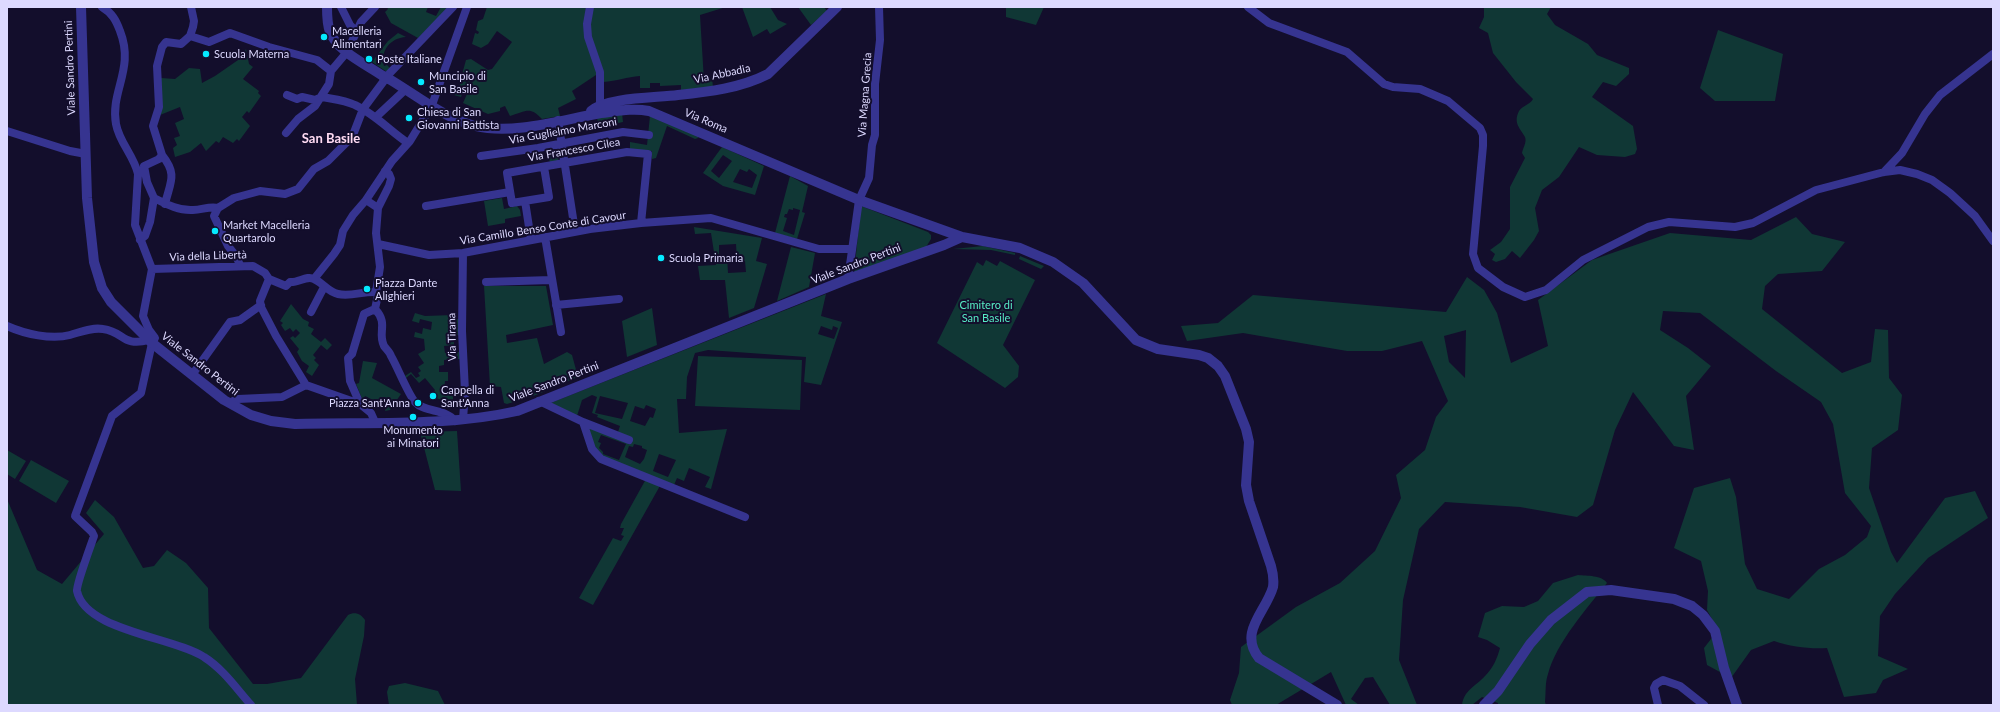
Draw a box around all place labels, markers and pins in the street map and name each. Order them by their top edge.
place label: Macelleria Alimentari [332,24,382,50]
marker: Macelleria Alimentari [319,32,329,42]
place label: Scuola Materna [214,47,289,61]
marker: Scuola Materna [201,49,211,59]
place label: Poste Italiane [377,52,442,66]
marker: Poste Italiane [364,54,374,64]
place label: Muncipio di San Basile [429,69,486,95]
marker: Muncipio di San Basile [416,77,426,87]
place label: Chiesa di San Giovanni Battista [417,105,499,131]
marker: Chiesa di San Giovanni Battista [404,113,414,123]
place label: Market Macelleria Quartarolo [223,218,310,244]
marker: Market Macelleria Quartarolo [210,226,220,236]
place label: Scuola Primaria [669,251,743,265]
marker: Scuola Primaria [656,253,666,263]
place label: Piazza Dante Alighieri [375,276,437,302]
marker: Piazza Dante Alighieri [362,284,372,294]
place label: Cappella di Sant'Anna [441,383,494,409]
marker: Cappella di Sant'Anna [428,391,438,401]
place label: Piazza Sant'Anna [329,396,410,410]
marker: Piazza Sant'Anna [413,398,423,408]
marker: Monumento ai Minatori [408,412,418,422]
place label: Monumento ai Minatori [383,423,443,449]

